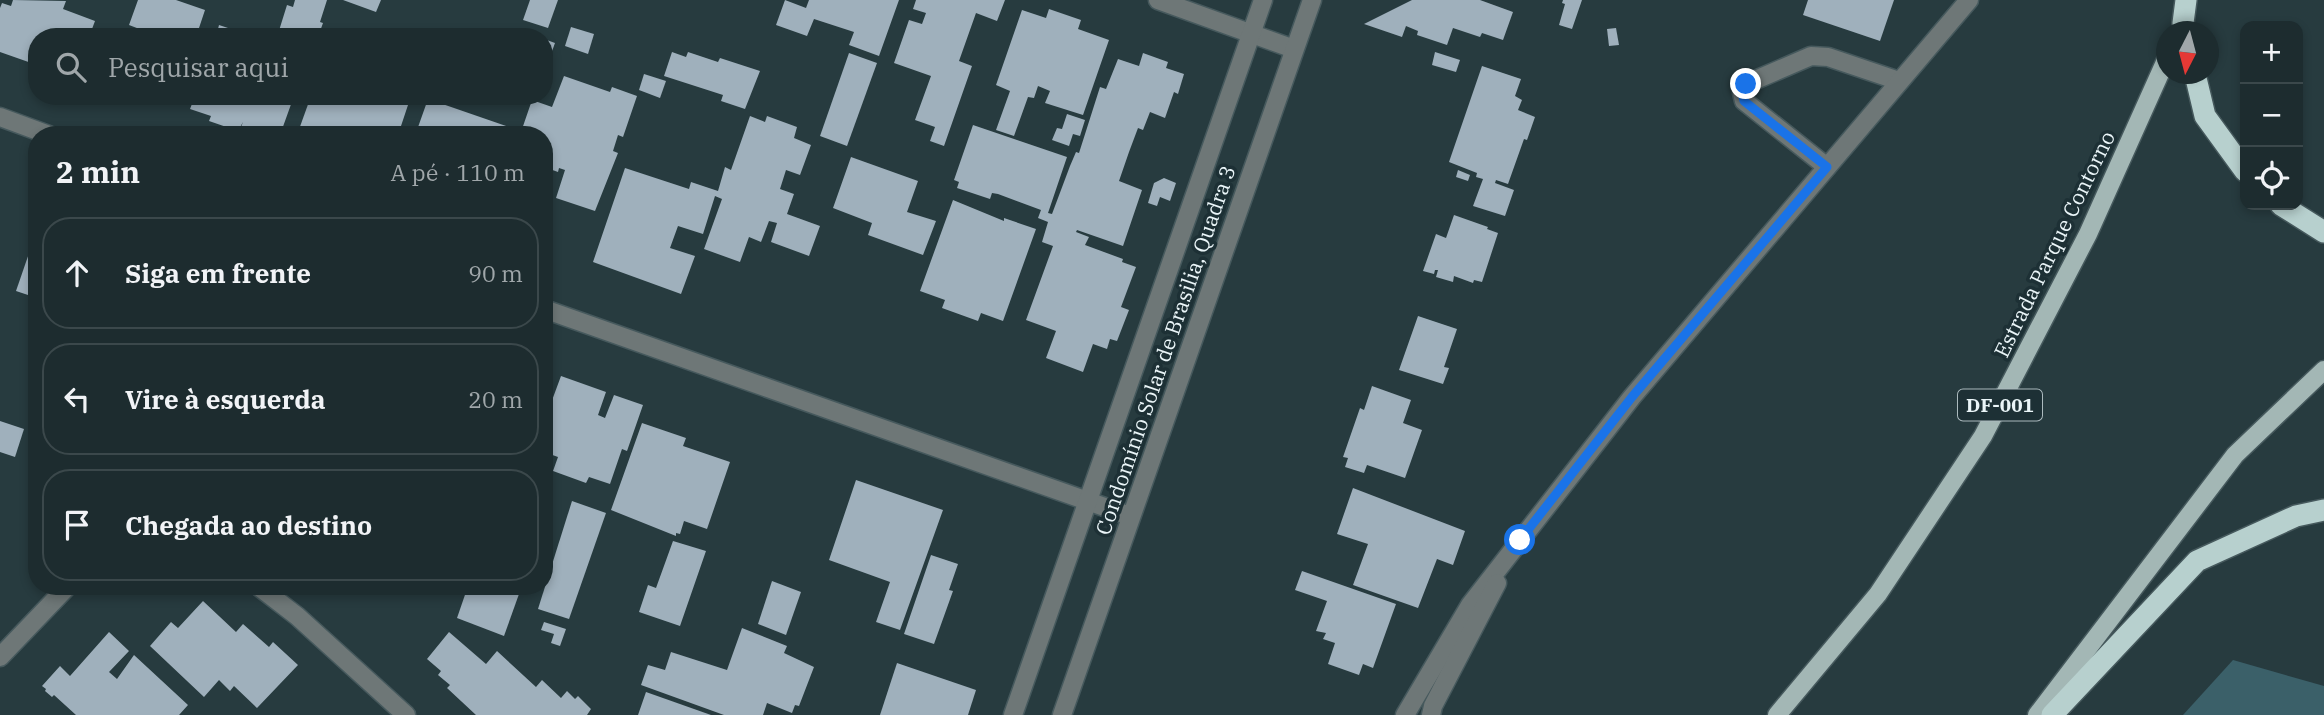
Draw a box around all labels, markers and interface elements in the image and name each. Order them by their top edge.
north arrow [2156,21,2219,84]
map controls [2240,21,2303,210]
button: + [2240,21,2303,84]
search box [28,28,553,105]
icon: search [52,48,90,86]
text: Pesquisar aqui [108,50,289,84]
route end [1730,68,1761,99]
button: − [2240,84,2303,147]
street label: Estrada Parque Contorno [1987,126,2121,362]
button: locate [2240,147,2303,210]
text: 2 min [56,152,140,191]
text: A pé · 110 m [390,157,525,187]
street label: Condomínio Solar de Brasilia, Quadra 3 [1088,162,1242,538]
icon: ahead [58,254,96,292]
text: Siga em frente [125,256,311,290]
text: 90 m [468,258,523,288]
icon: left [58,380,96,418]
text: Vire à esquerda [125,382,326,416]
text: 20 m [468,384,523,414]
road number: DF-001 [1958,390,2042,420]
icon: arrive [58,506,96,544]
text: Chegada ao destino [125,508,372,542]
route start [1504,524,1535,555]

